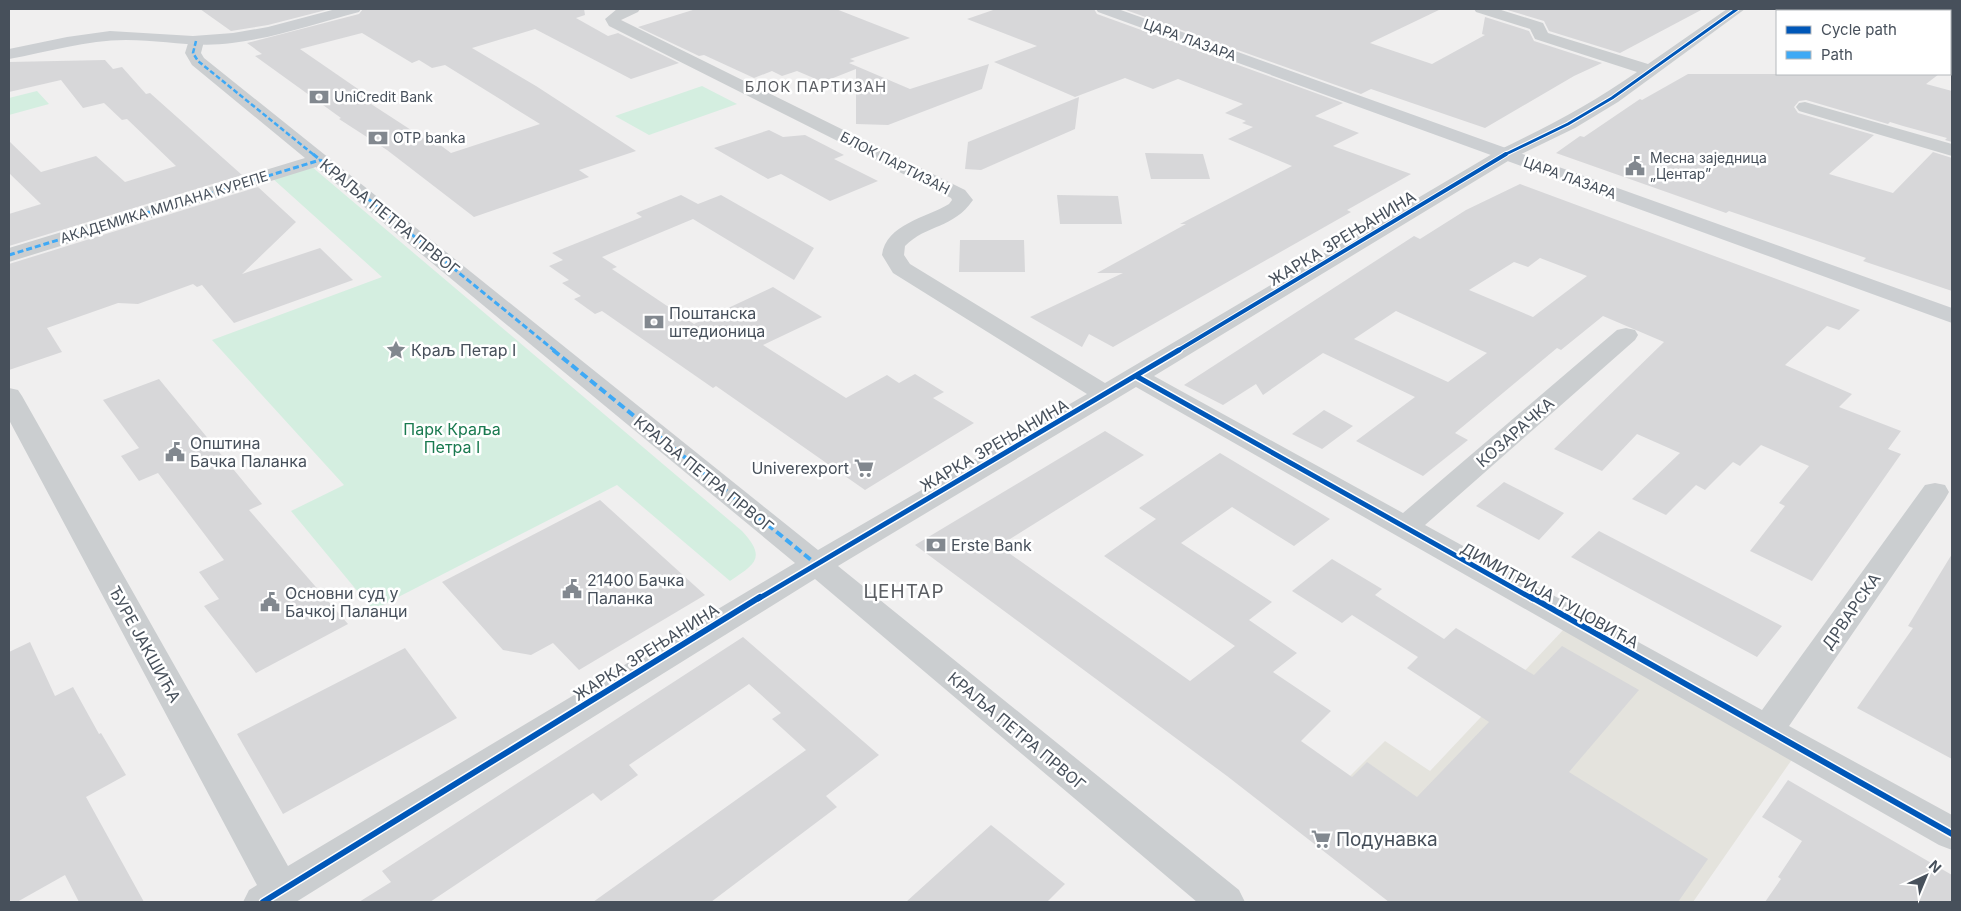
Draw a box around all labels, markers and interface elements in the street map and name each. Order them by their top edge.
legend [1776,10,1951,75]
street label: ЦАРА ЛАЗАРА [1142,15,1239,64]
text: Cycle path [1821,20,1897,39]
text: Path [1821,45,1853,64]
district label: БЛОК ПАРТИЗАН [745,77,887,96]
bank icon: UniCredit Bank [308,86,330,108]
place label: UniCredit Bank [334,88,433,105]
bank icon: OTP banka [367,127,389,149]
street label: БЛОК ПАРТИЗАН [838,128,953,198]
place label: OTP banka [393,129,466,146]
place label: Месна заједница „Центар” [1650,149,1767,182]
street label: ЦАРА ЛАЗАРА [1522,153,1619,202]
street label: КРАЉА ПЕТРА ПРВОГ [316,154,464,280]
public building icon: Месна заједница „Центар” [1624,155,1646,177]
street label: АКАДЕМИКА МИЛАНА КУРЕПЕ [58,167,270,246]
street label: ЖАРКА ЗРЕЊАНИНА [1265,186,1419,290]
place label: Поштанска штедионица [669,303,765,341]
bank icon: Поштанска штедионица [643,311,665,333]
place icon: Краљ Петар I [385,339,407,361]
place label: Краљ Петар I [411,340,516,360]
street label: КОЗАРАЧКА [1472,393,1558,471]
street label: ЖАРКА ЗРЕЊАНИНА [916,394,1072,496]
street label: КРАЉА ПЕТРА ПРВОГ [630,411,778,537]
park label: Парк Краља Петра I [403,419,501,457]
place label: Општина Бачка Паланка [190,433,307,471]
public building icon: Општина Бачка Паланка [164,441,186,463]
supermarket icon: Univerexport [853,457,875,479]
place label: Univerexport [751,458,849,478]
bank icon: Erste Bank [925,534,947,556]
place label: Erste Bank [951,535,1032,555]
street label: ДИМИТРИЈА ТУЦОВИЋА [1457,538,1643,652]
street label: ДРВАРСКА [1817,569,1885,653]
place label: 21400 Бачка Паланка [587,570,685,608]
public building icon: 21400 Бачка Паланка [561,578,583,600]
district label: ЦЕНТАР [863,580,945,603]
street label: ЂУРЕ ЈАКШИЋА [105,582,185,706]
place label: Основни суд у Бачкој Паланци [285,583,407,621]
public building icon: Основни суд у Бачкој Паланци [259,591,281,613]
street label: ЖАРКА ЗРЕЊАНИНА [569,599,723,705]
street label: КРАЉА ПЕТРА ПРВОГ [944,667,1090,795]
supermarket icon: Подунавка [1310,828,1332,850]
place label: Подунавка [1336,828,1438,851]
north arrow [1901,851,1951,901]
text: N [1926,856,1945,876]

